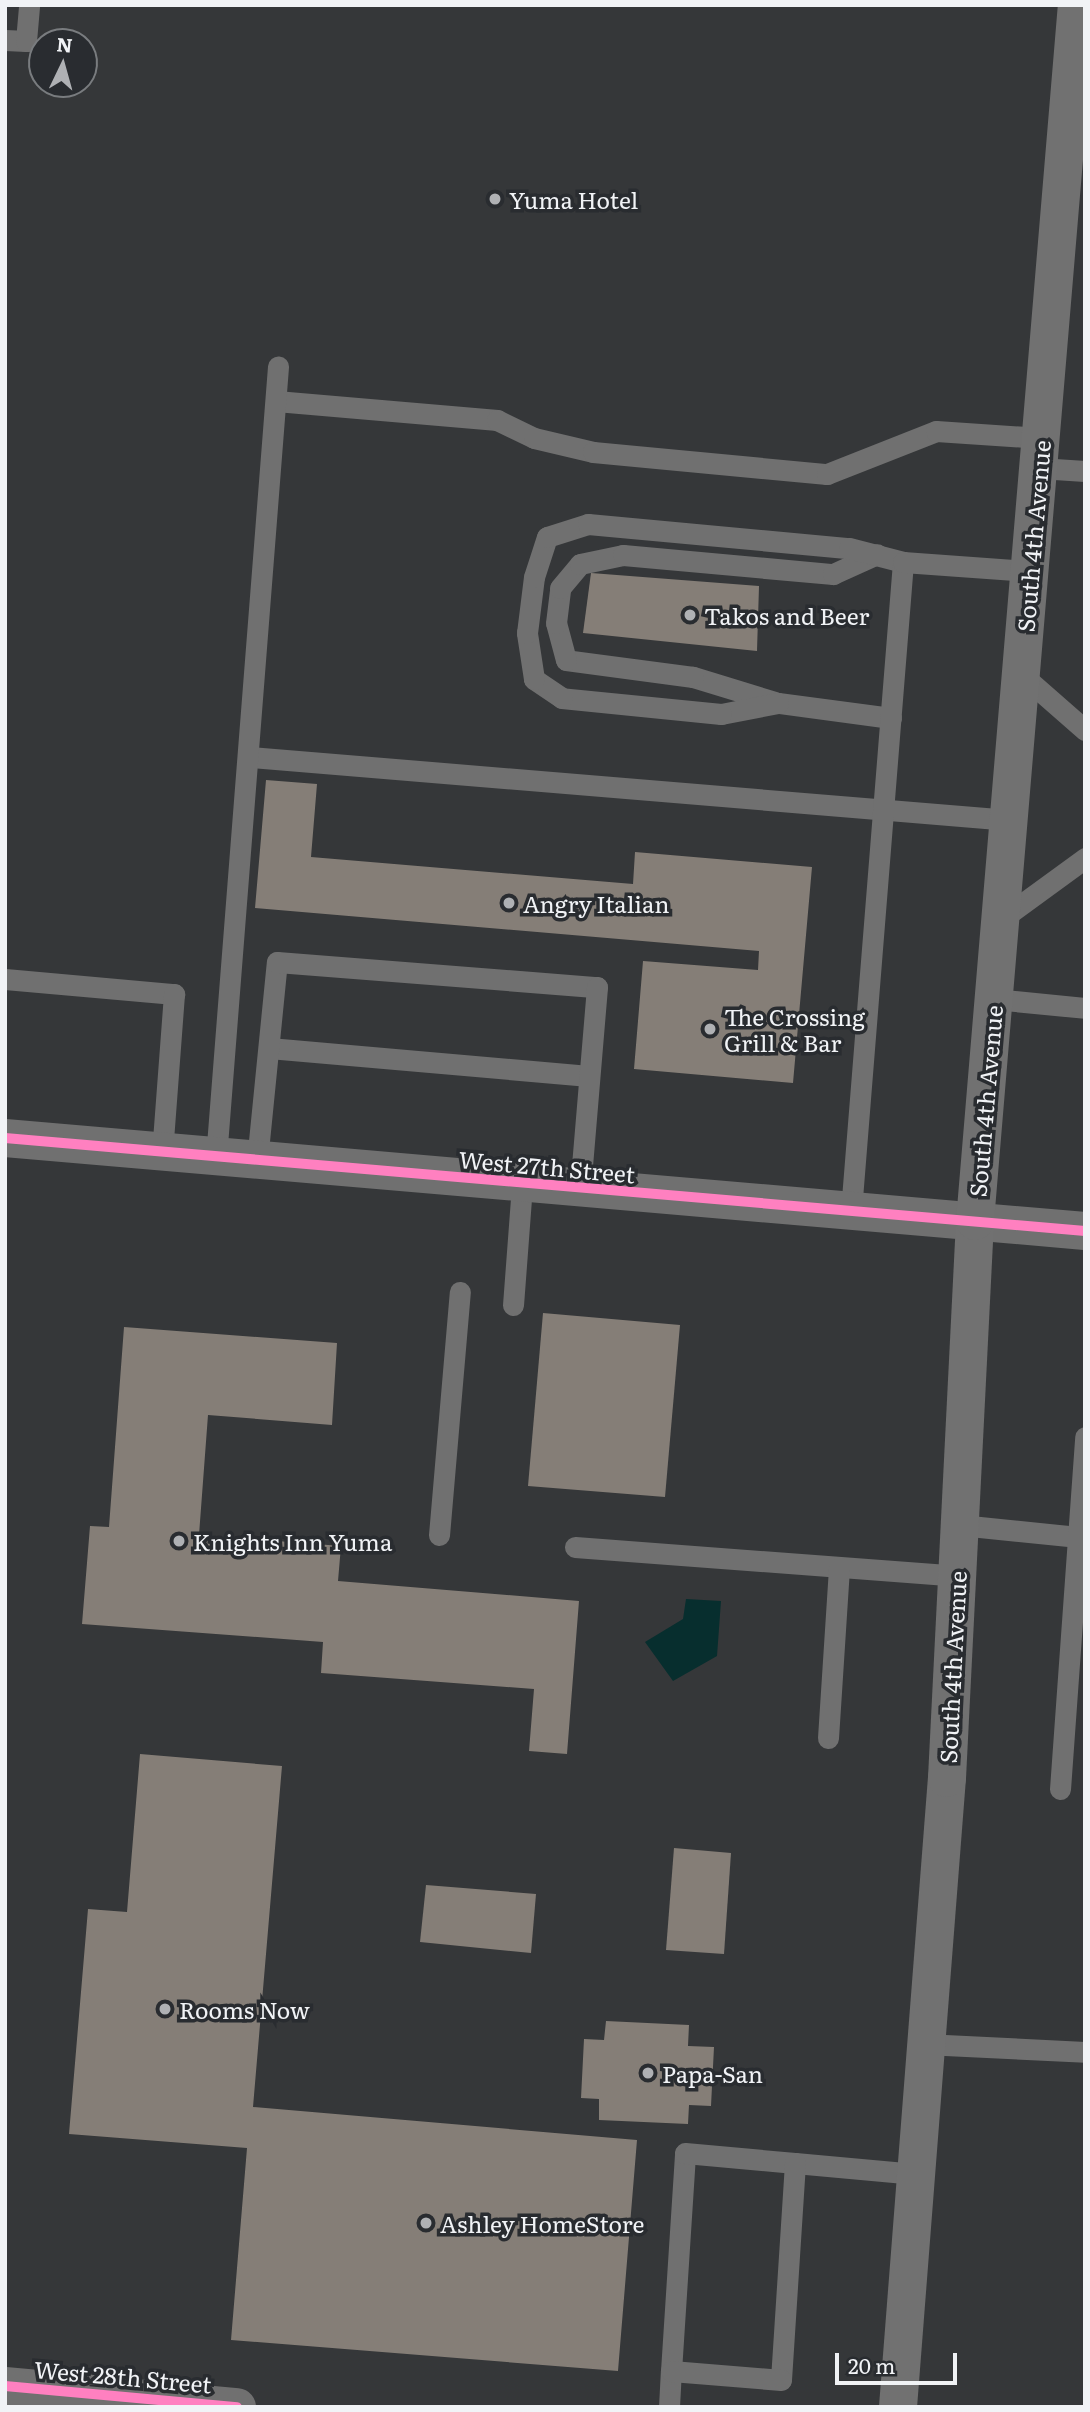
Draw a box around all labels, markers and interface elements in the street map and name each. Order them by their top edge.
north arrow [28,28,98,98]
text: N [55,29,74,59]
place label: Yuma Hotel [509,185,638,213]
marker: Yuma Hotel [487,191,503,207]
street label: South 4th Avenue [1011,439,1055,633]
place label: Takos and Beer [704,601,869,629]
marker: Takos and Beer [682,607,698,623]
place label: Angry Italian [523,889,669,917]
marker: Angry Italian [501,895,517,911]
place label: The Crossing Grill & Bar [724,1002,865,1056]
street label: South 4th Avenue [963,1004,1007,1198]
marker: The Crossing Grill & Bar [702,1021,718,1037]
street label: West 27th Street [458,1145,636,1187]
place label: Knights Inn Yuma [193,1527,392,1555]
marker: Knights Inn Yuma [171,1533,187,1549]
street label: South 4th Avenue [933,1570,971,1764]
place label: Rooms Now [179,1995,310,2023]
marker: Rooms Now [157,2001,173,2017]
place label: Papa-San [662,2059,763,2087]
marker: Papa-San [640,2065,656,2081]
place label: Ashley HomeStore [440,2209,644,2237]
marker: Ashley HomeStore [418,2215,434,2231]
scale bar [838,2338,960,2382]
text: 20 m [848,2349,895,2380]
street label: West 28th Street [33,2354,213,2398]

